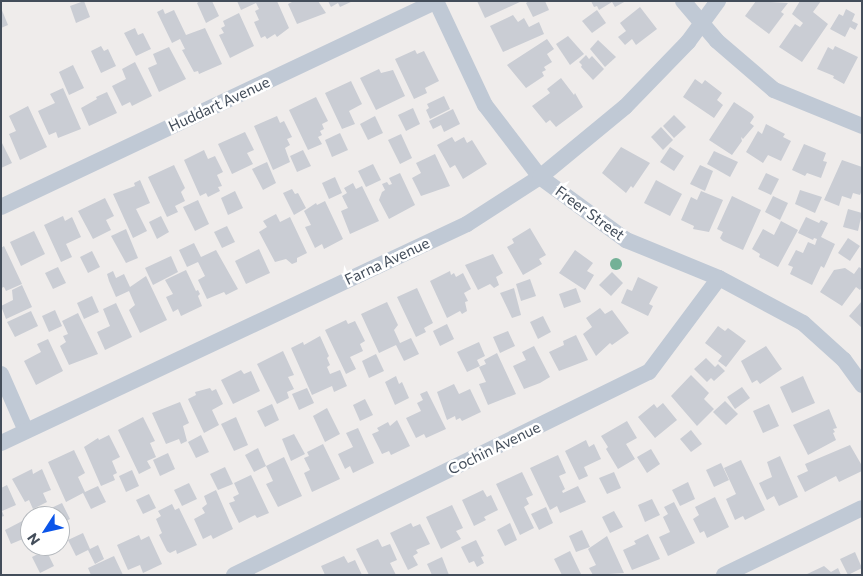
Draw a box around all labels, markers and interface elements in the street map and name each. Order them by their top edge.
street label: Huddart Avenue [165,73,273,135]
street label: Freer Street [552,182,628,244]
street label: Farna Avenue [342,234,432,288]
street label: Cochin Avenue [445,418,543,478]
north arrow [20,506,70,556]
text: N [23,530,43,548]

